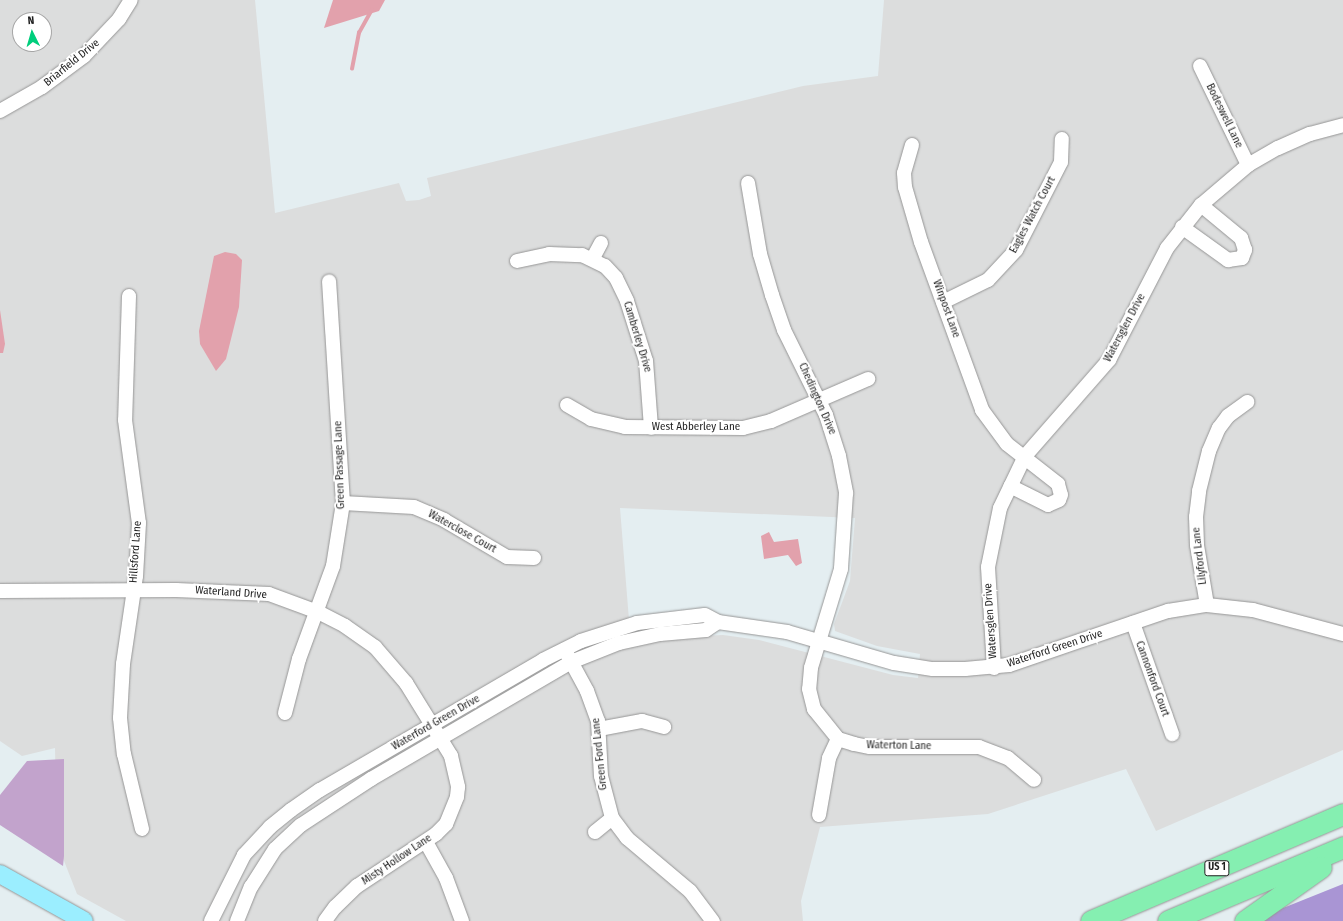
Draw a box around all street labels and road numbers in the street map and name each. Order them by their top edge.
street label: Briarfield Drive [42,37,102,89]
street label: Bodeswell Lane [1203,82,1245,150]
street label: Eagles Watch Court [1007,174,1059,256]
street label: Winpost Lane [929,278,963,340]
street label: Watersglen Drive [1101,291,1149,365]
street label: Camberley Drive [620,300,654,374]
street label: Chedington Drive [795,361,839,437]
street label: West Abberley Lane [652,420,740,434]
street label: Green Passage Lane [332,421,348,509]
street label: Waterclose Court [426,508,498,556]
street label: Hillsford Lane [127,520,145,584]
street label: Lilyford Lane [1190,527,1210,585]
street label: Watersglen Drive [982,583,1000,659]
street label: Waterland Drive [195,584,267,602]
street label: Waterford Green Drive [1006,627,1104,671]
street label: Cannonford Court [1132,639,1172,719]
street label: Waterford Green Drive [390,692,482,754]
street label: Green Ford Lane [590,717,610,791]
street label: Waterton Lane [866,739,932,753]
street label: Misty Hollow Lane [360,832,434,888]
road number: US 1 [1204,860,1230,876]

